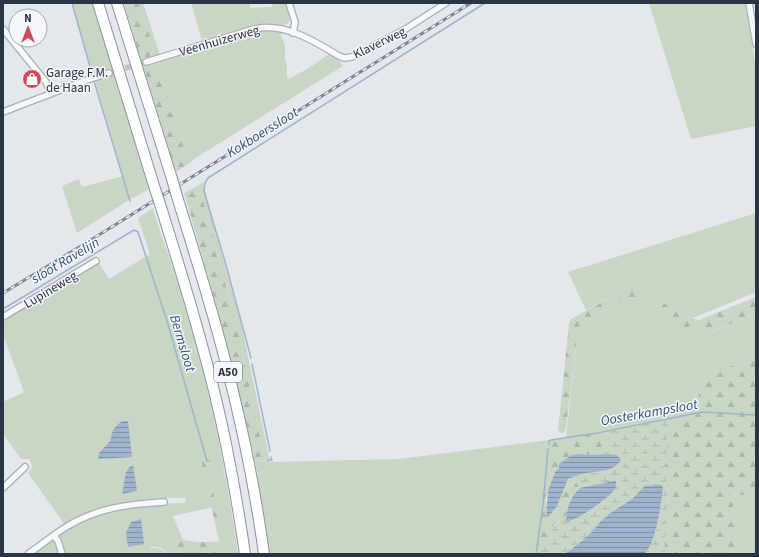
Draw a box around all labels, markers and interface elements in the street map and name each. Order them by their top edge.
north arrow [8,8,48,48]
text: N [24,11,32,26]
street label: Veenhuizerweg [177,21,262,61]
street label: Klaverweg [350,22,409,63]
place label: Garage F.M. de Haan [46,64,108,97]
shop icon: Garage F.M. de Haan [21,68,43,90]
water label: Kokboerssloot [223,103,303,163]
water label: sloot Ravelijn [27,233,103,290]
street label: Lupineweg [20,267,81,313]
water label: Bermsloot [164,312,200,375]
road number: A50 [214,362,242,382]
water label: Oosterkampsloot [599,395,700,431]

